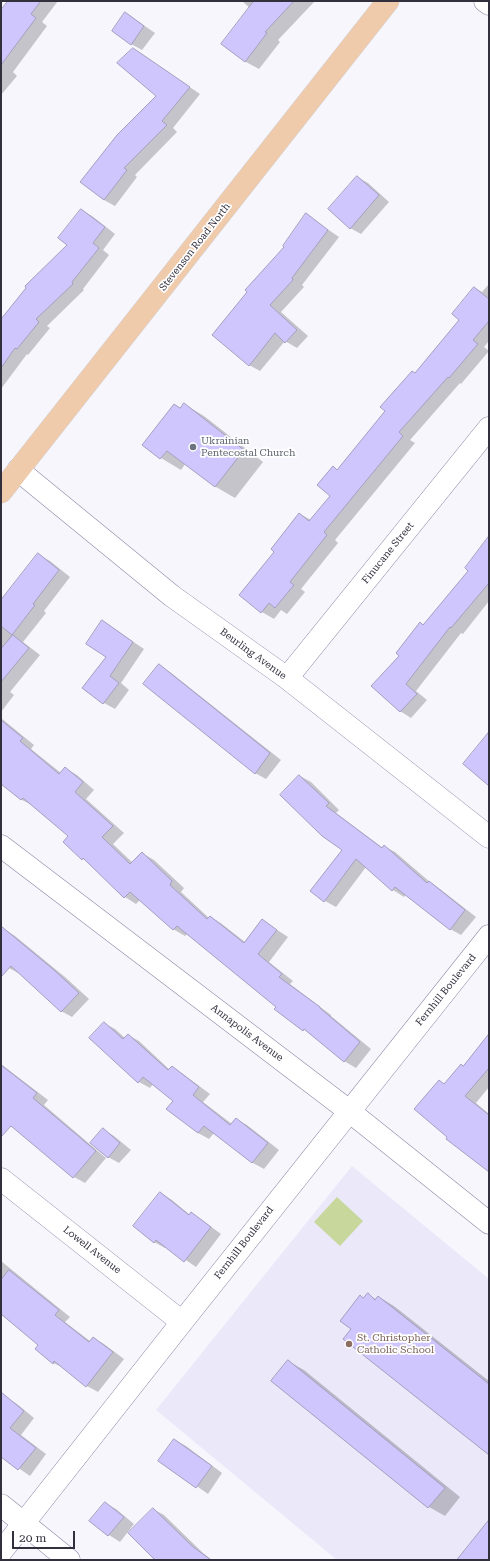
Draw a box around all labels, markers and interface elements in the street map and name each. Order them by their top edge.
street label: Stevenson Road North [157,201,233,293]
place label: Ukrainian Pentecostal Church [201,435,295,458]
marker: Ukrainian Pentecostal Church [188,442,198,452]
street label: Finucane Street [359,520,417,586]
street label: Beurling Avenue [217,626,289,682]
street label: Fernhill Boulevard [413,952,479,1028]
street label: Annapolis Avenue [208,1002,286,1064]
street label: Fernhill Boulevard [212,1204,276,1282]
street label: Lowell Avenue [61,1224,123,1276]
place label: St. Christopher Catholic School [357,1332,434,1356]
marker: St. Christopher Catholic School [344,1339,354,1349]
scale bar [14,1523,77,1549]
text: 20 m [19,1531,46,1545]

